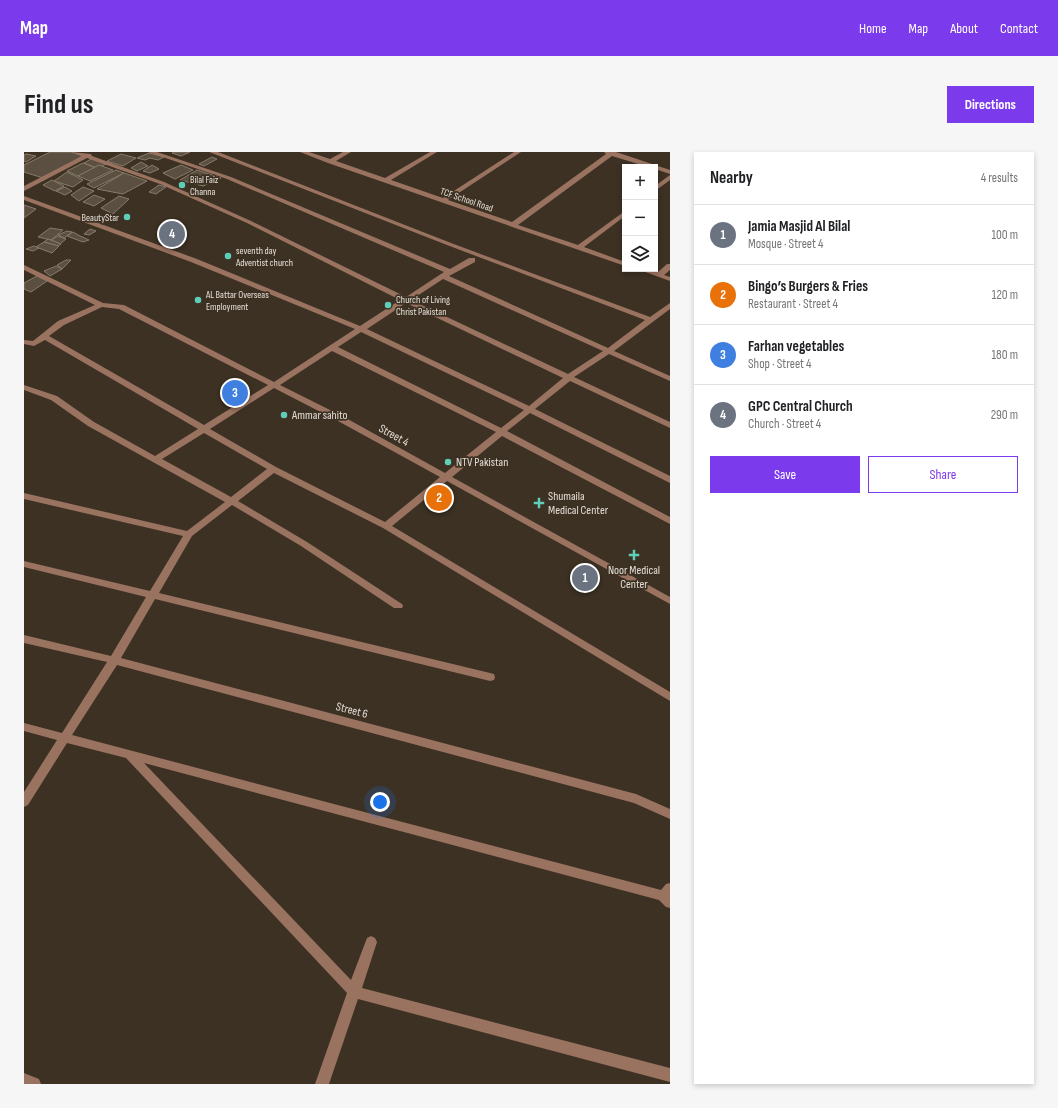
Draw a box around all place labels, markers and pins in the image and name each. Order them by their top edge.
place label: Bilal Faiz Channa [190,174,219,198]
marker: Bilal Faiz Channa [177,180,187,190]
place label: BeautyStar [82,212,119,224]
marker: BeautyStar [122,212,132,222]
pin: 4 [159,219,185,249]
place label: seventh day Adventist church [235,245,293,269]
marker: seventh day Adventist church [223,251,233,261]
place label: AL Battar Overseas Employment [205,289,269,313]
place label: Church of Living Christ Pakistan [396,294,450,318]
marker: AL Battar Overseas Employment [193,295,203,305]
marker: Church of Living Christ Pakistan [383,300,393,310]
pin: 3 [222,378,248,408]
place label: Ammar sahito [291,408,348,423]
marker: Ammar sahito [279,410,289,420]
place label: NTV Pakistan [456,455,508,470]
marker: NTV Pakistan [443,457,453,467]
pin: 2 [426,483,452,513]
place label: Shumaila Medical Center [548,489,609,518]
marker: Shumaila Medical Center [533,497,545,509]
marker: Noor Medical Center [628,549,640,561]
pin: 1 [572,563,598,593]
place label: Noor Medical Center [608,563,660,592]

